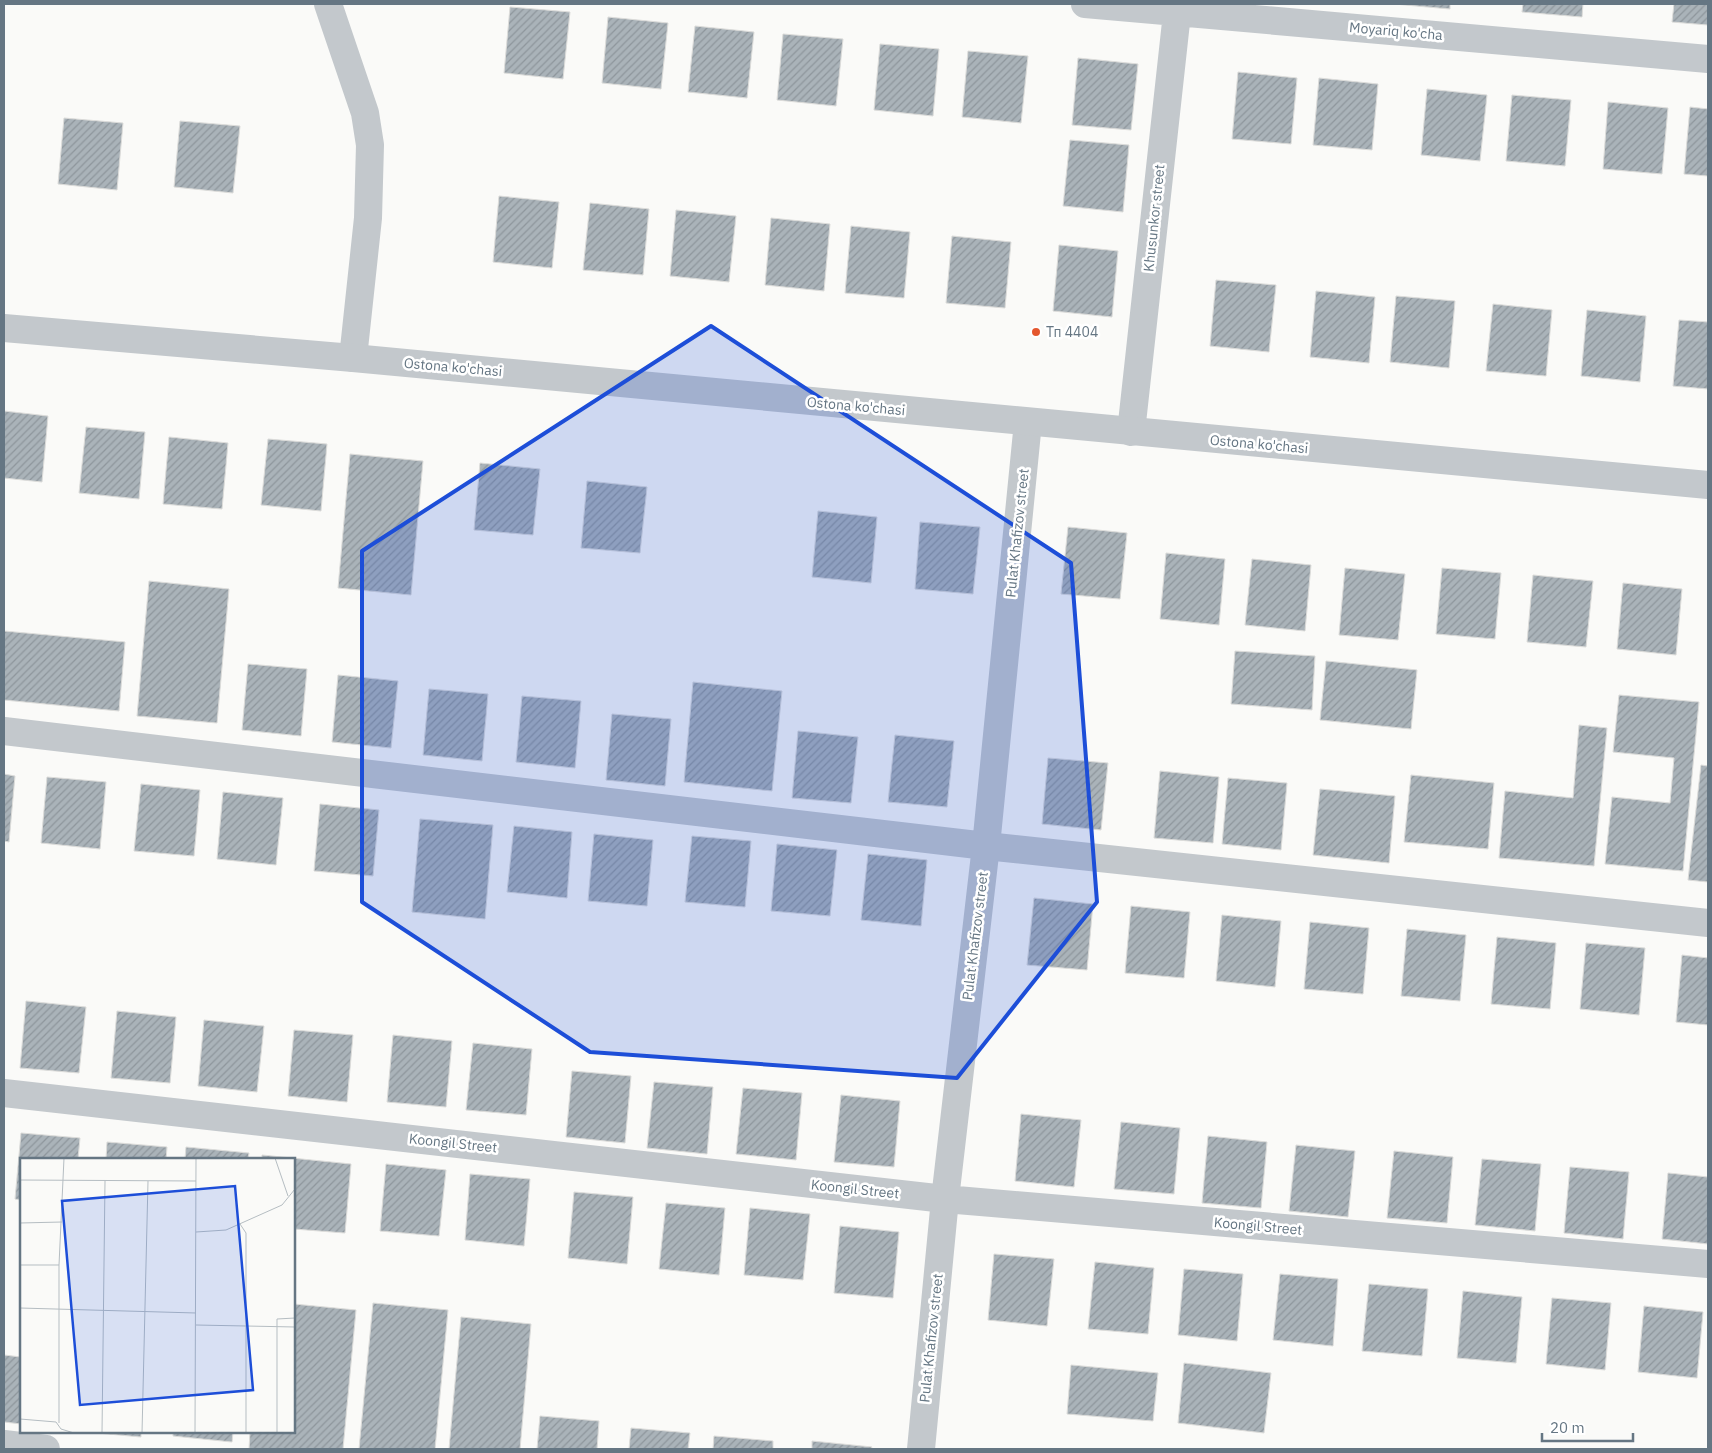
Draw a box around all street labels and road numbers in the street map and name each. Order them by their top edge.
street label: Moyariq ko'cha [1349,18,1444,44]
street label: Khusunkor street [1139,163,1169,273]
street label: Ostona ko'chasi [403,354,503,380]
street label: Ostona ko'chasi [806,393,906,419]
street label: Ostona ko'chasi [1209,431,1309,457]
street label: Pulat Khafizov street [1001,468,1033,598]
street label: Pulat Khafizov street [958,871,992,1001]
street label: Koongil Street [408,1129,498,1157]
street label: Koongil Street [810,1175,900,1203]
street label: Koongil Street [1213,1213,1303,1239]
street label: Pulat Khafizov street [915,1273,947,1403]

